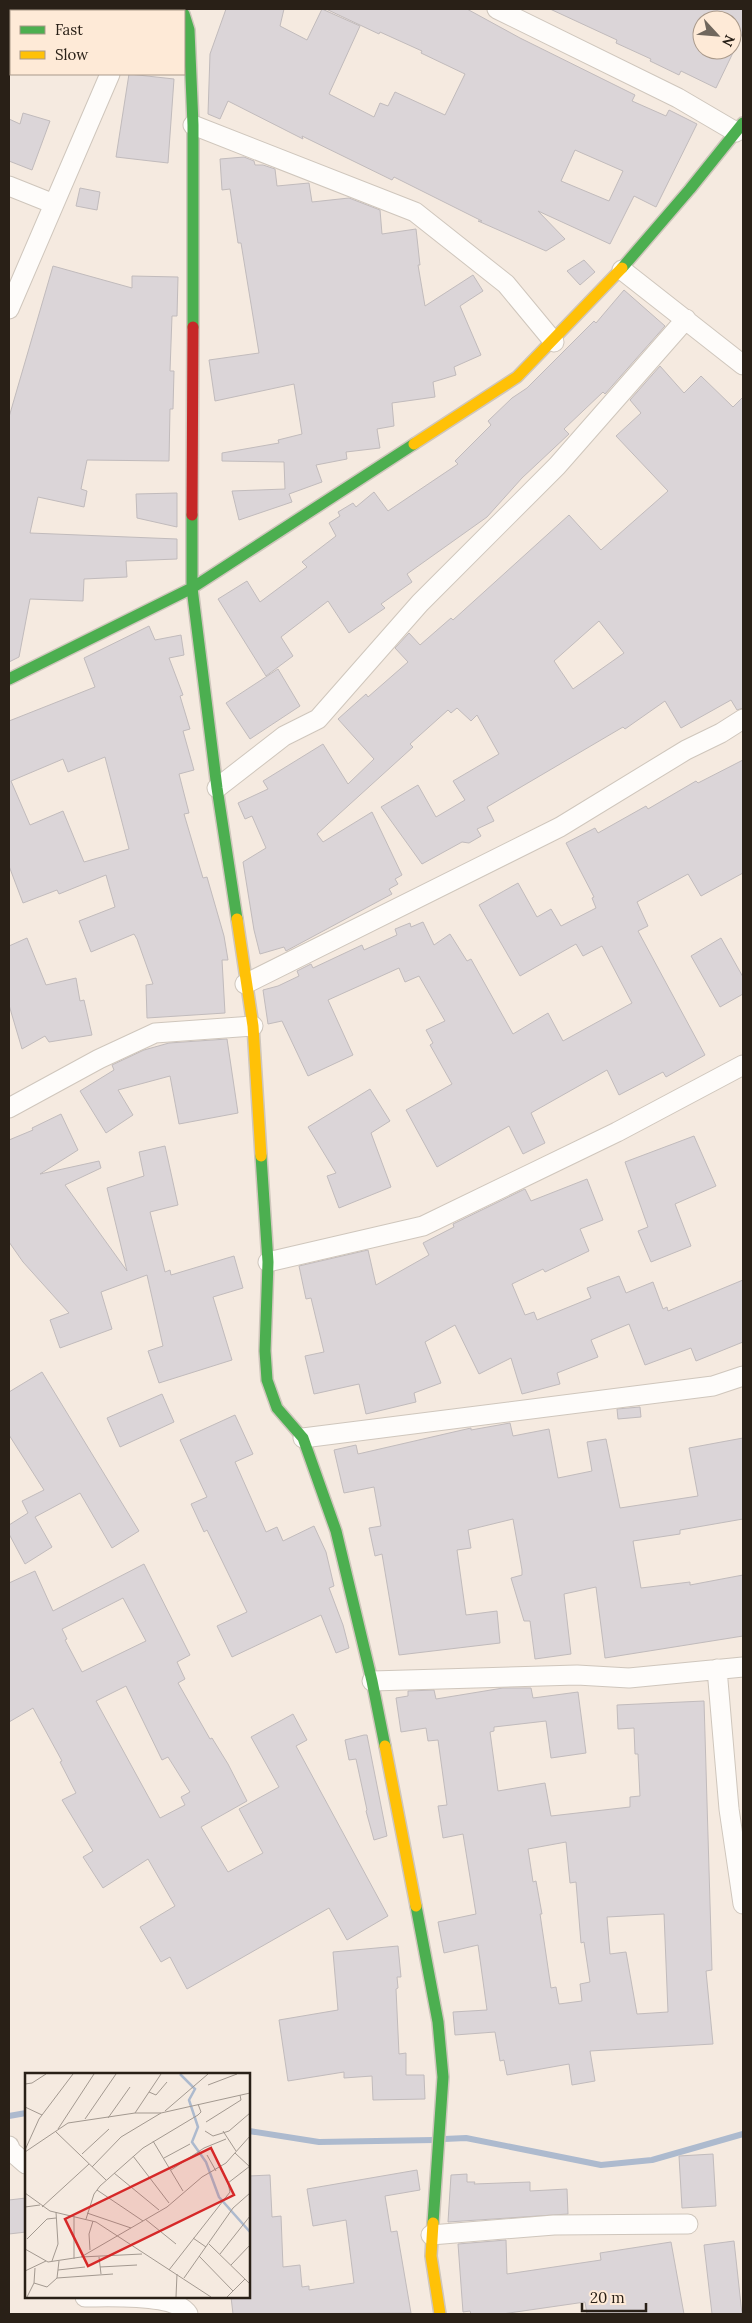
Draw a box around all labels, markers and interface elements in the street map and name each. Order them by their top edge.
legend [10,10,185,75]
north arrow [692,10,742,60]
text: Fast [55,20,83,39]
text: N [718,32,739,50]
text: Slow [55,45,88,64]
inset map [25,2073,250,2298]
scale bar [582,2280,646,2312]
text: 20 m [590,2288,625,2307]

